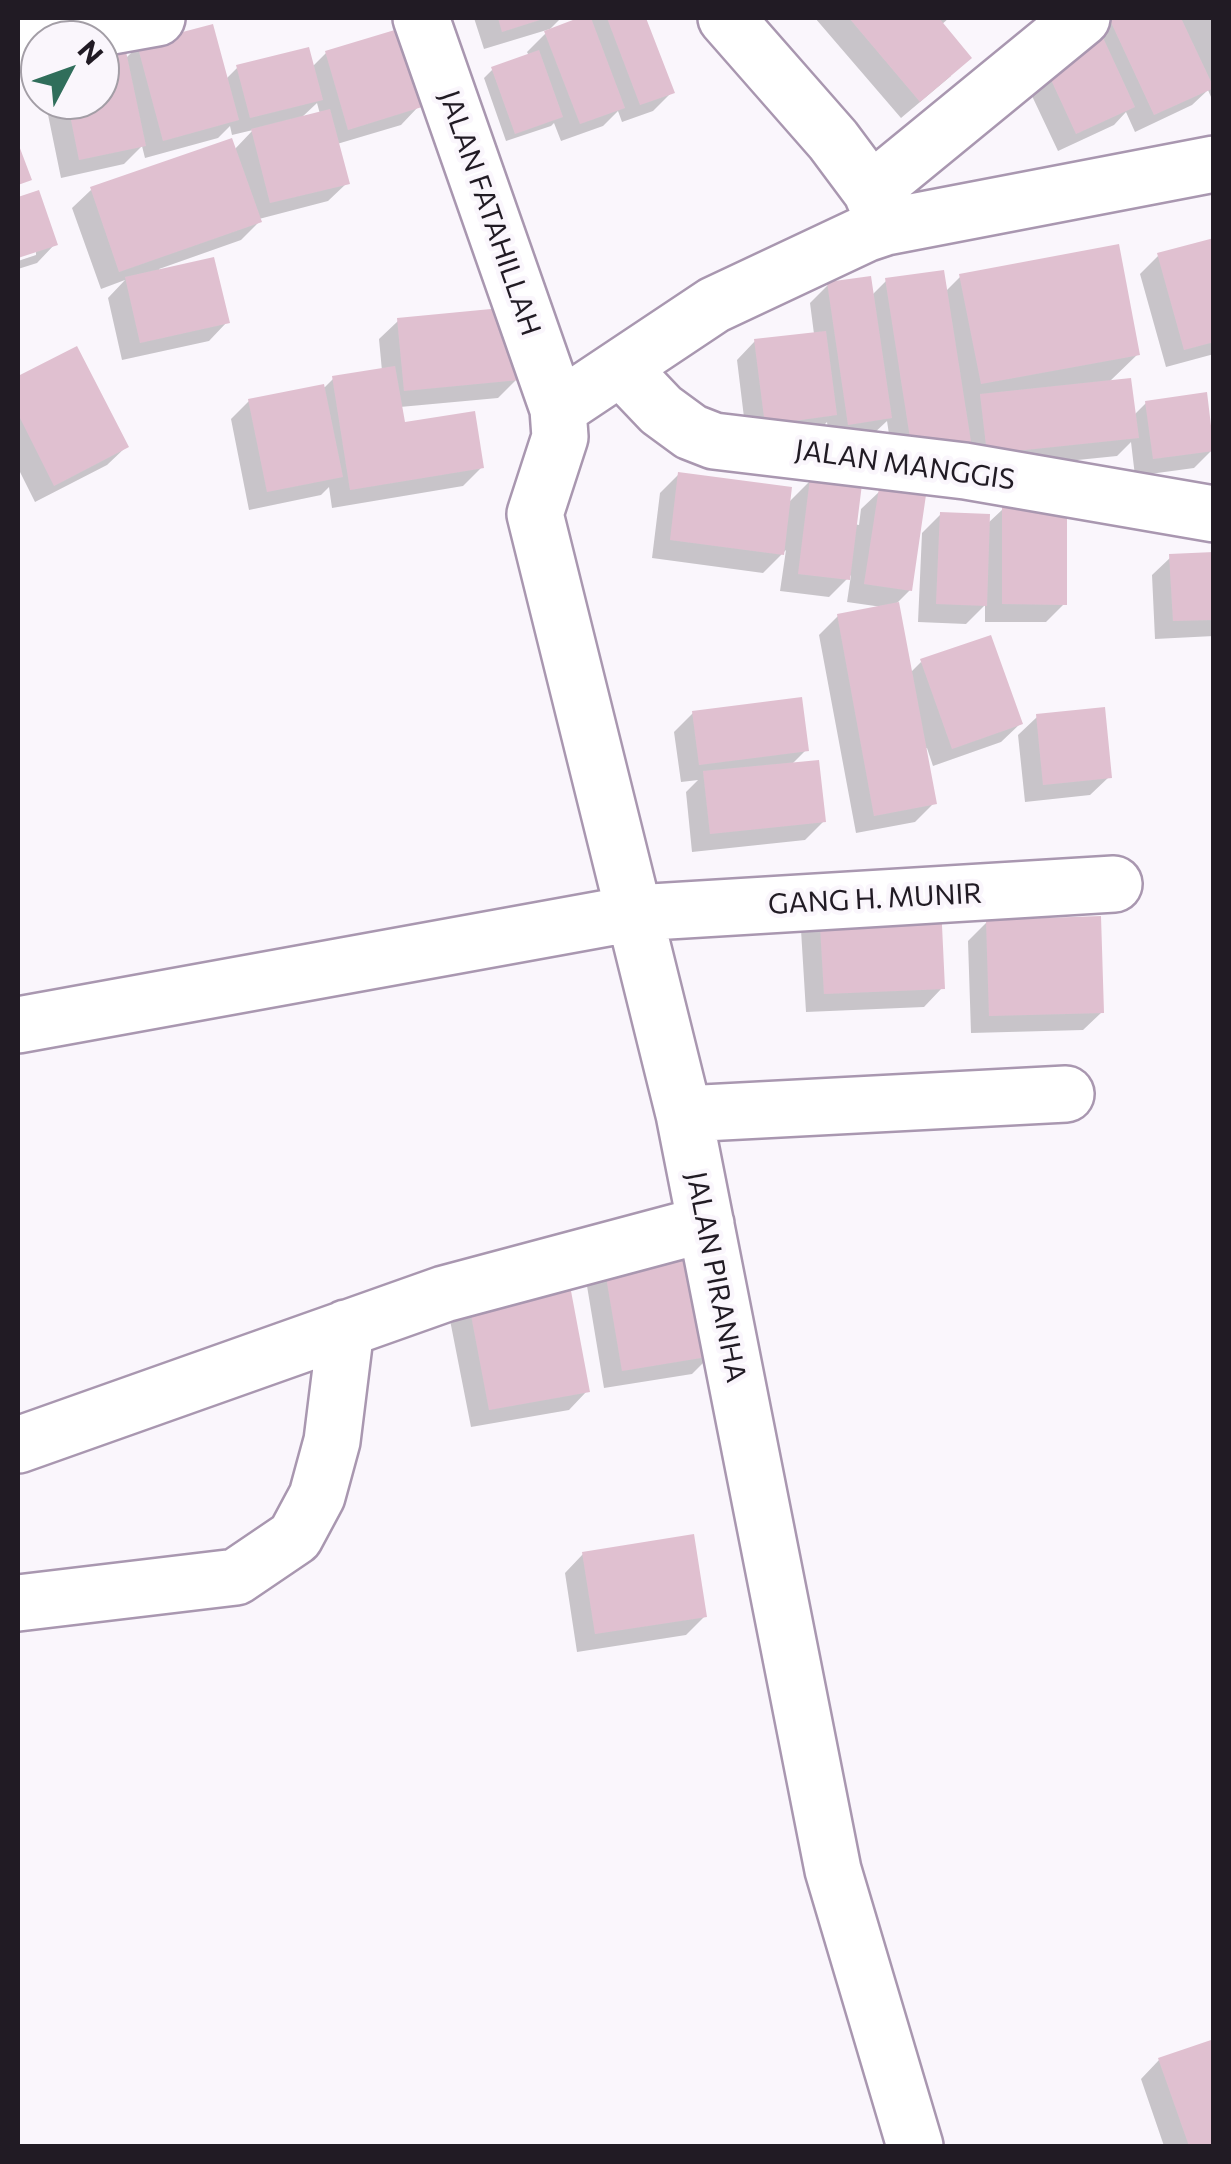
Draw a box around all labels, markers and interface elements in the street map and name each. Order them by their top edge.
north arrow [20,20,120,120]
text: N [71,33,111,71]
street label: JALAN FATAHILLAH [432,86,548,340]
street label: JALAN MANGGIS [793,433,1017,497]
street label: GANG H. MUNIR [767,877,983,921]
street label: JALAN PIRANHA [679,1169,753,1385]

